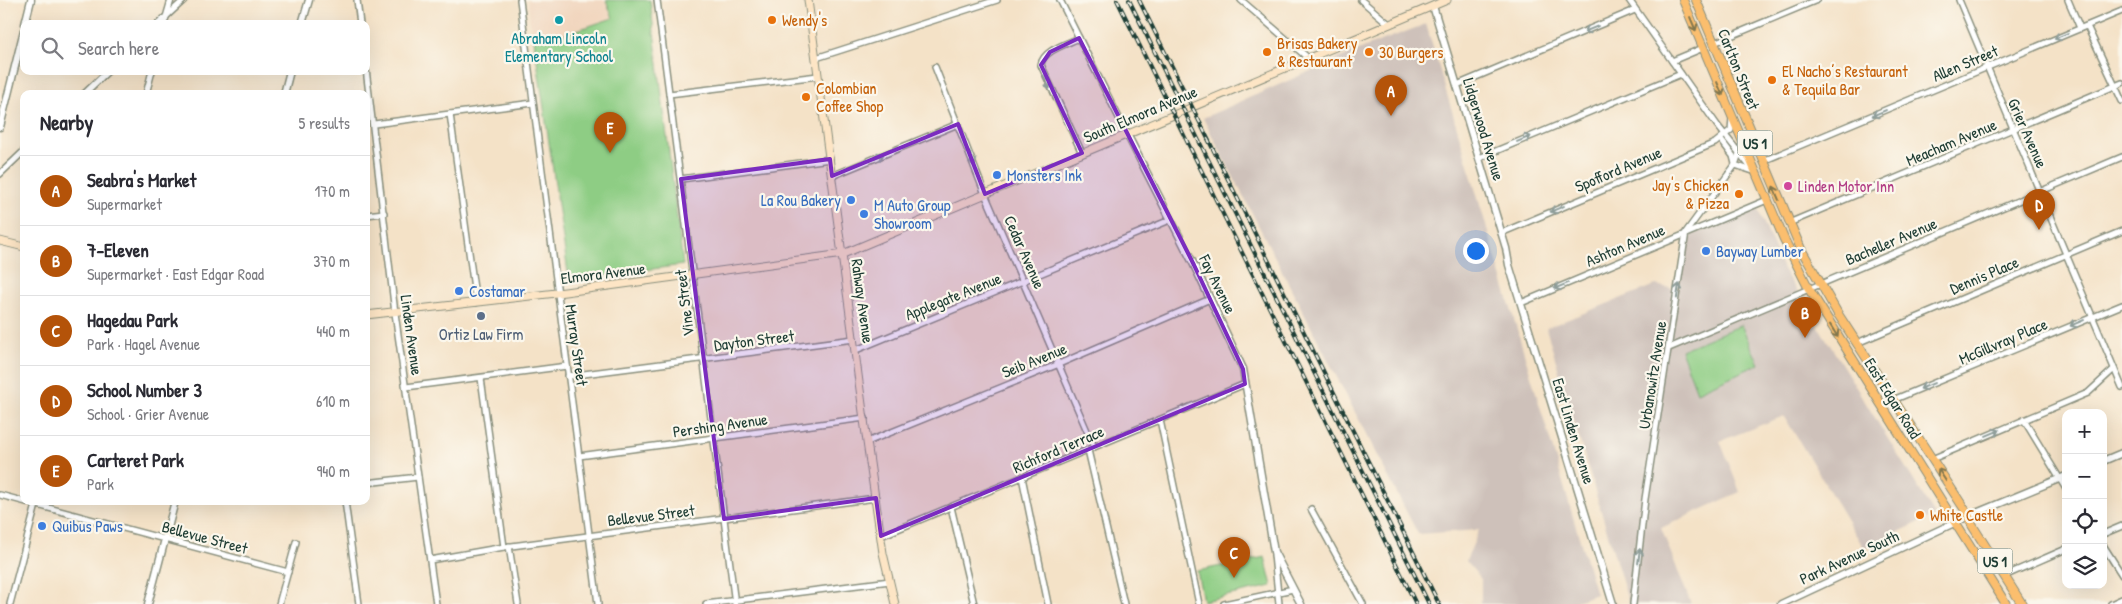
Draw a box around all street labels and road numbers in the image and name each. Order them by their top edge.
street label: Carlton Street [1713,25,1765,113]
street label: Allen Street [1929,39,2002,87]
street label: Lidgerwood Avenue [1458,75,1510,184]
street label: South Elmora Avenue [1080,80,1201,148]
street label: Grier Avenue [2003,95,2053,172]
street label: Meacham Avenue [1902,113,2000,171]
road number: US 1 [1738,130,1772,156]
street label: Spofford Avenue [1571,141,1665,197]
street label: Cedar Avenue [999,212,1051,293]
street label: Bacheller Avenue [1842,212,1941,270]
street label: Ashton Avenue [1582,218,1669,272]
street label: Fay Avenue [1194,250,1242,318]
street label: Dennis Place [1946,250,2022,299]
street label: Elmora Avenue [559,257,647,289]
street label: Rahway Avenue [846,257,880,345]
street label: Applegate Avenue [902,267,1005,325]
street label: Vine Street [669,268,699,338]
street label: Linden Avenue [395,293,429,377]
street label: Murray Street [560,303,594,388]
street label: McGillvray Place [1955,312,2051,369]
street label: Urbanowitz Avenue [1633,319,1671,431]
street label: Dayton Street [713,324,796,356]
street label: Seib Avenue [998,337,1070,383]
street label: East Edgar Road [1859,353,1927,443]
street label: East Linden Avenue [1547,375,1601,487]
street label: Pershing Avenue [671,407,769,443]
street label: Richford Terrace [1009,420,1108,478]
street label: Bellevue Street [606,499,696,531]
street label: Bellevue Street [160,515,251,559]
street label: Park Avenue South [1796,524,1902,590]
road number: US 1 [1978,548,2012,574]

